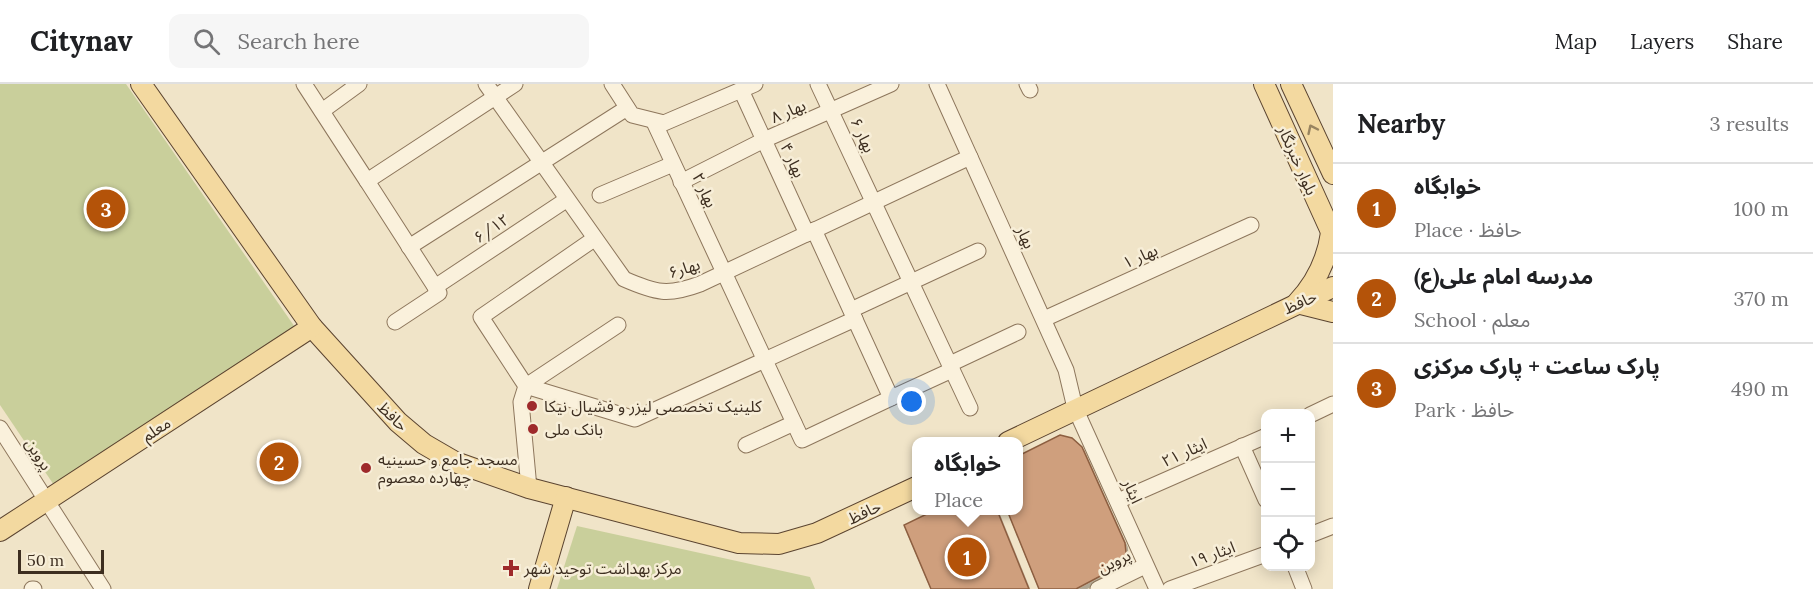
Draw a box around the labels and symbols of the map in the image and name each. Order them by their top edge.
street label: بهار ۸ [767,95,809,127]
street label: بهار ۶ [846,114,880,156]
street label: بلوار خبرنگار [1273,121,1322,198]
one-way arrow [1307,124,1319,135]
street label: بهار ۴ [776,139,810,181]
street label: بهار ۲ [688,169,722,211]
pin: 3 [86,186,126,232]
street label: ۶/۱۲ [469,209,513,248]
street label: بهار [1012,222,1040,252]
street label: بهار ۱ [1119,239,1161,273]
street label: بهار۶ [666,254,702,282]
street label: حافظ [1280,286,1320,318]
your location [897,387,926,416]
place label: کلینیک تخصصی لیزر و فشیال نیکا [544,396,762,417]
street label: حافظ [374,397,412,435]
marker: کلینیک تخصصی لیزر و فشیال نیکا [525,399,539,413]
street label: معلم [138,412,176,448]
place label: بانک ملی [545,419,603,439]
marker: بانک ملی [526,422,540,436]
street label: ایثار ۲۱ [1158,433,1210,471]
street label: پروین [20,434,57,475]
pin: 2 [260,440,298,484]
place label: مسجد جامع و حسینیه چهارده معصوم [378,449,518,490]
marker: مسجد جامع و حسینیه چهارده معصوم [359,461,373,475]
street label: ایثار [1118,475,1147,507]
street label: حافظ [844,496,884,528]
pin: 1 [948,534,986,580]
street label: ایثار ۱۹ [1186,536,1238,572]
street label: پروین [1094,544,1134,579]
scale bar [18,547,104,574]
place label: مرکز بهداشت توحید شهر [523,558,682,578]
marker: مرکز بهداشت توحید شهر [502,559,520,577]

